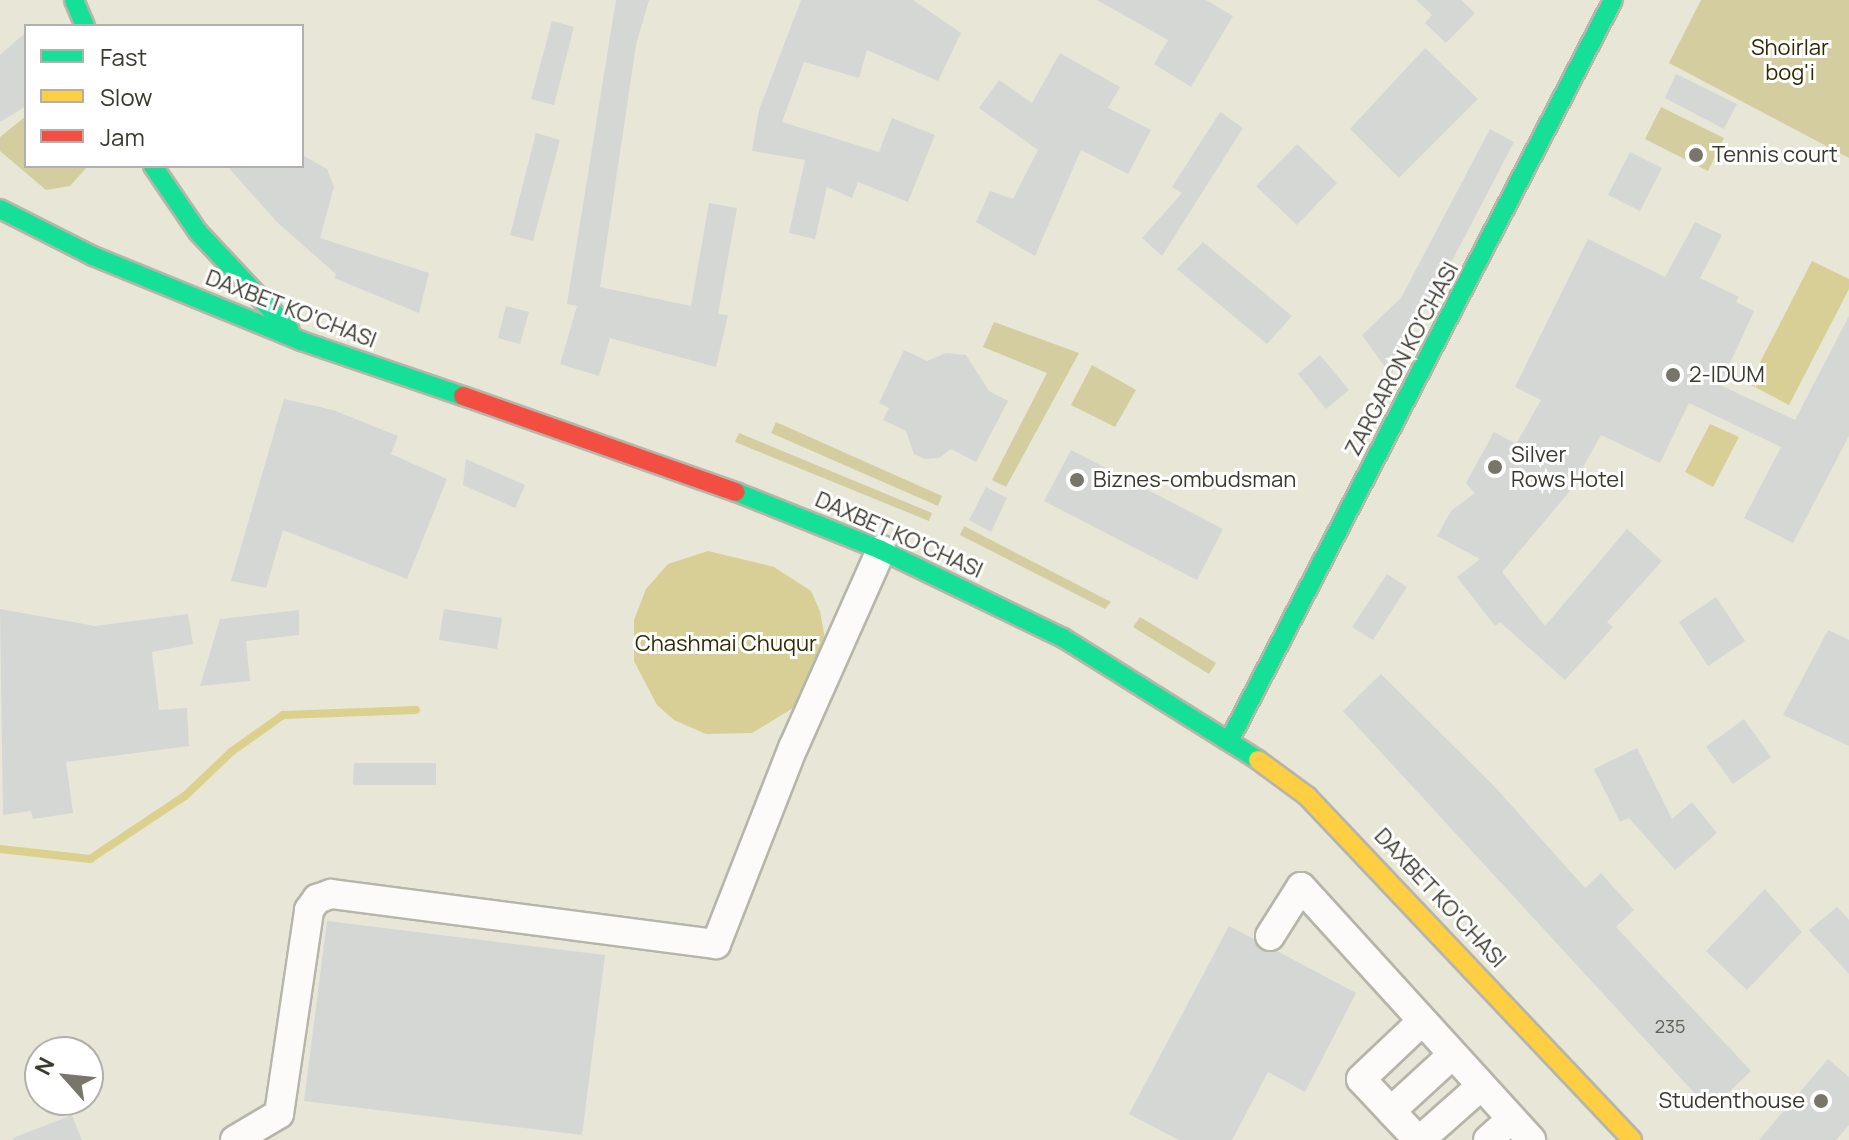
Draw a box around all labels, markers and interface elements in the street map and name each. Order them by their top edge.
legend [24,24,304,168]
park label: Shoirlar bog'i [1751,34,1829,86]
text: Fast [100,40,147,73]
text: Slow [100,80,153,113]
text: Jam [100,120,145,153]
place label: Tennis court [1712,142,1838,168]
marker: Tennis court [1687,146,1705,164]
street label: ZARGARON KO'CHASI [1340,258,1464,460]
street label: DAXBET KO'CHASI [202,264,380,354]
place label: 2-IDUM [1689,362,1765,388]
marker: 2-IDUM [1664,366,1682,384]
place label: Silver Rows Hotel [1511,441,1624,492]
marker: Silver Rows Hotel [1486,458,1504,476]
place label: Biznes-ombudsman [1093,467,1296,493]
marker: Biznes-ombudsman [1068,471,1086,489]
street label: DAXBET KO'CHASI [811,486,987,584]
park label: Chashmai Chuqur [635,631,817,657]
street label: DAXBET KO'CHASI [1369,823,1511,973]
house number: 235 [1655,1015,1685,1037]
north arrow [24,1036,104,1116]
text: N [27,1052,61,1080]
place label: Studenthouse [1659,1088,1805,1114]
marker: Studenthouse [1812,1092,1830,1110]

